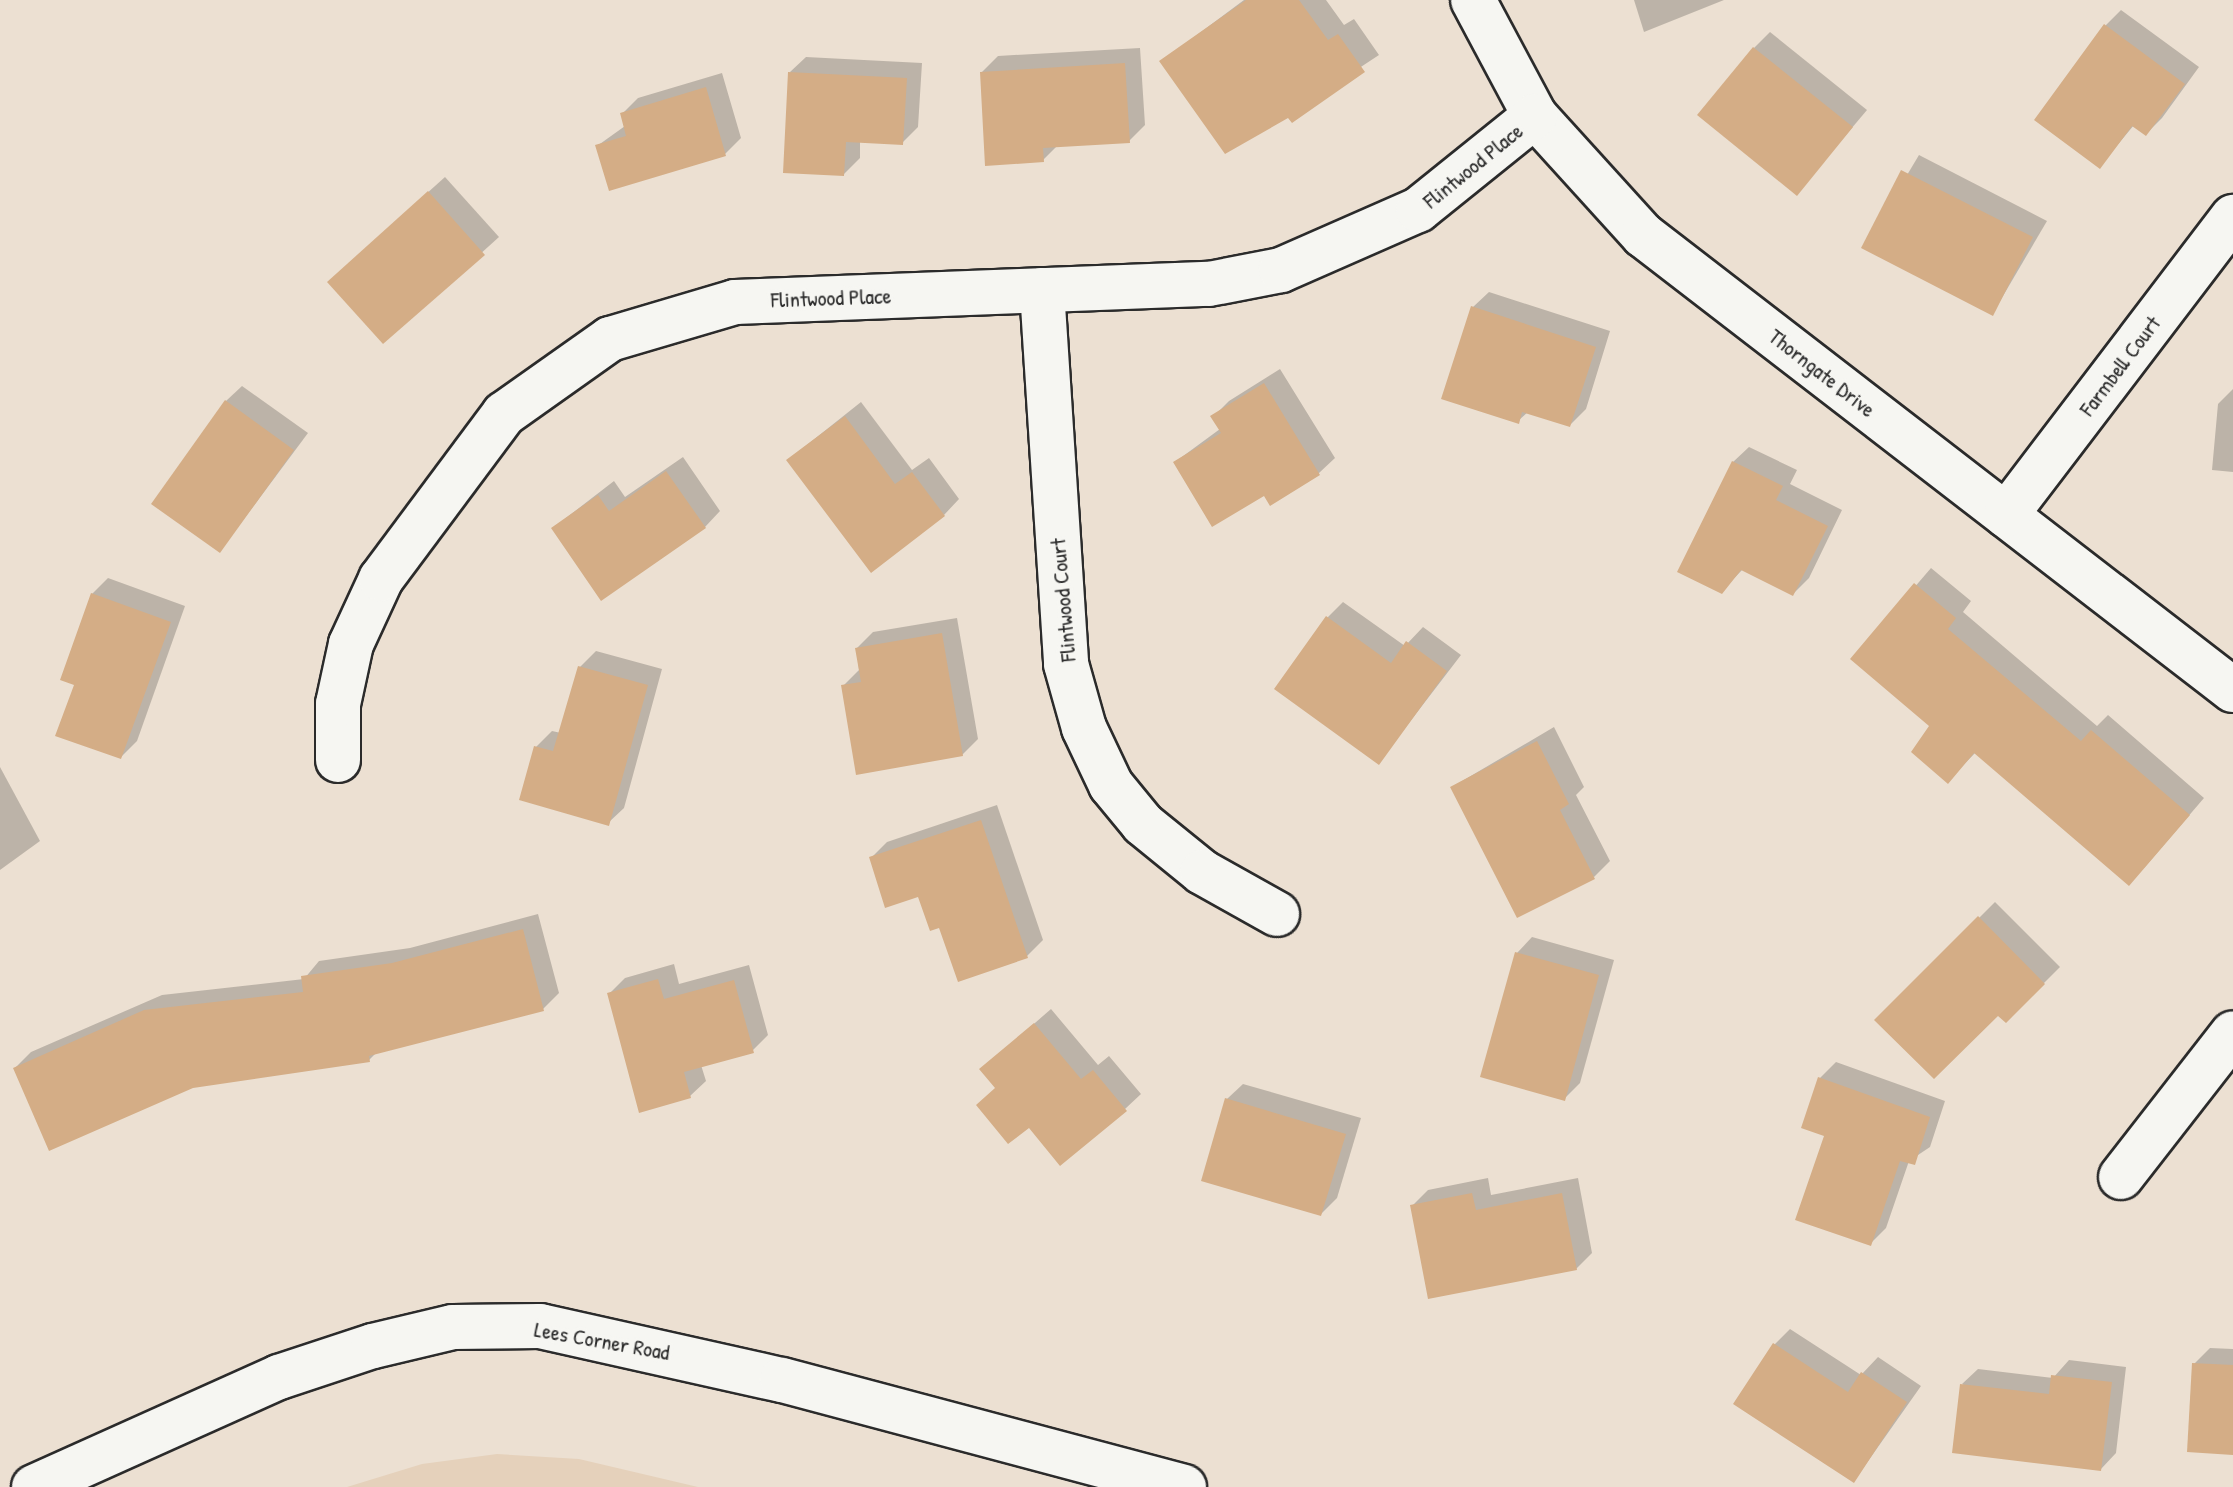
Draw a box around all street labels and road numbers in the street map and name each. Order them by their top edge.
street label: Flintwood Place [1418,118,1528,214]
street label: Flintwood Place [770,283,892,313]
street label: Farmbell Court [2074,311,2166,421]
street label: Thorngate Drive [1763,323,1881,423]
street label: Flintwood Court [1044,537,1082,663]
street label: Lees Corner Road [532,1316,672,1366]

